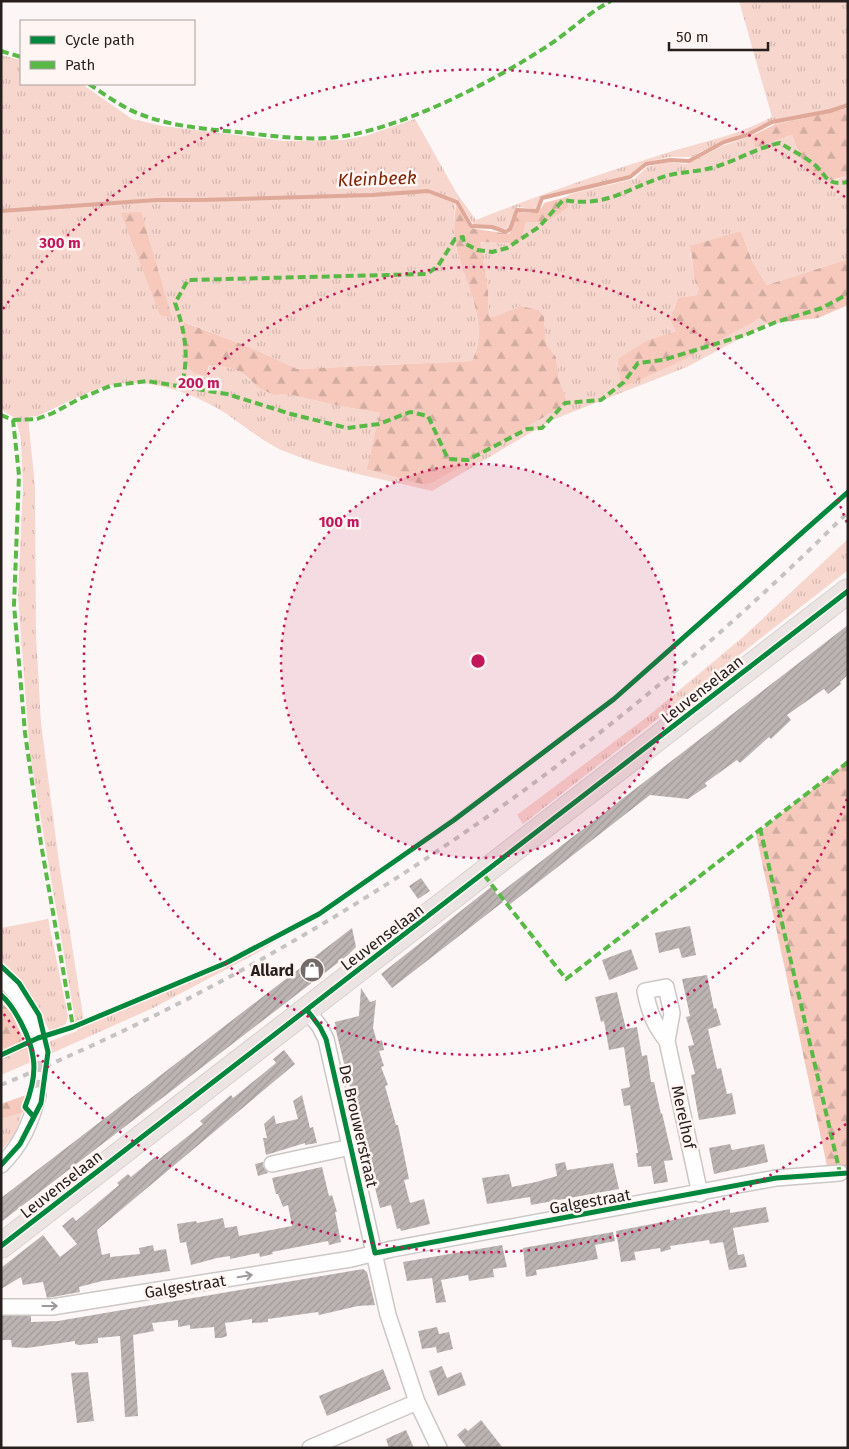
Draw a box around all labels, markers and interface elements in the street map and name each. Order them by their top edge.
legend [20,20,195,85]
scale bar [669,20,768,52]
text: 50 m [676,28,709,46]
text: Cycle path [65,31,135,49]
text: Path [65,56,95,74]
water label: Kleinbeek [337,167,417,191]
text: 300 m [38,234,81,252]
text: 200 m [178,374,220,392]
text: 100 m [319,513,359,531]
street label: Leuvenselaan [657,651,747,727]
centre of rings [469,652,487,670]
street label: Leuvenselaan [337,900,428,975]
shop icon: Allard [299,957,325,983]
place label: Allard [250,961,294,980]
street label: De Brouwerstraat [335,1063,382,1190]
street label: Merelhof [668,1084,700,1152]
street label: Leuvenselaan [16,1146,106,1222]
street label: Galgestraat [548,1185,632,1218]
street label: Galgestraat [143,1271,227,1302]
one-way arrow [237,1271,253,1281]
one-way arrow [42,1301,58,1311]

